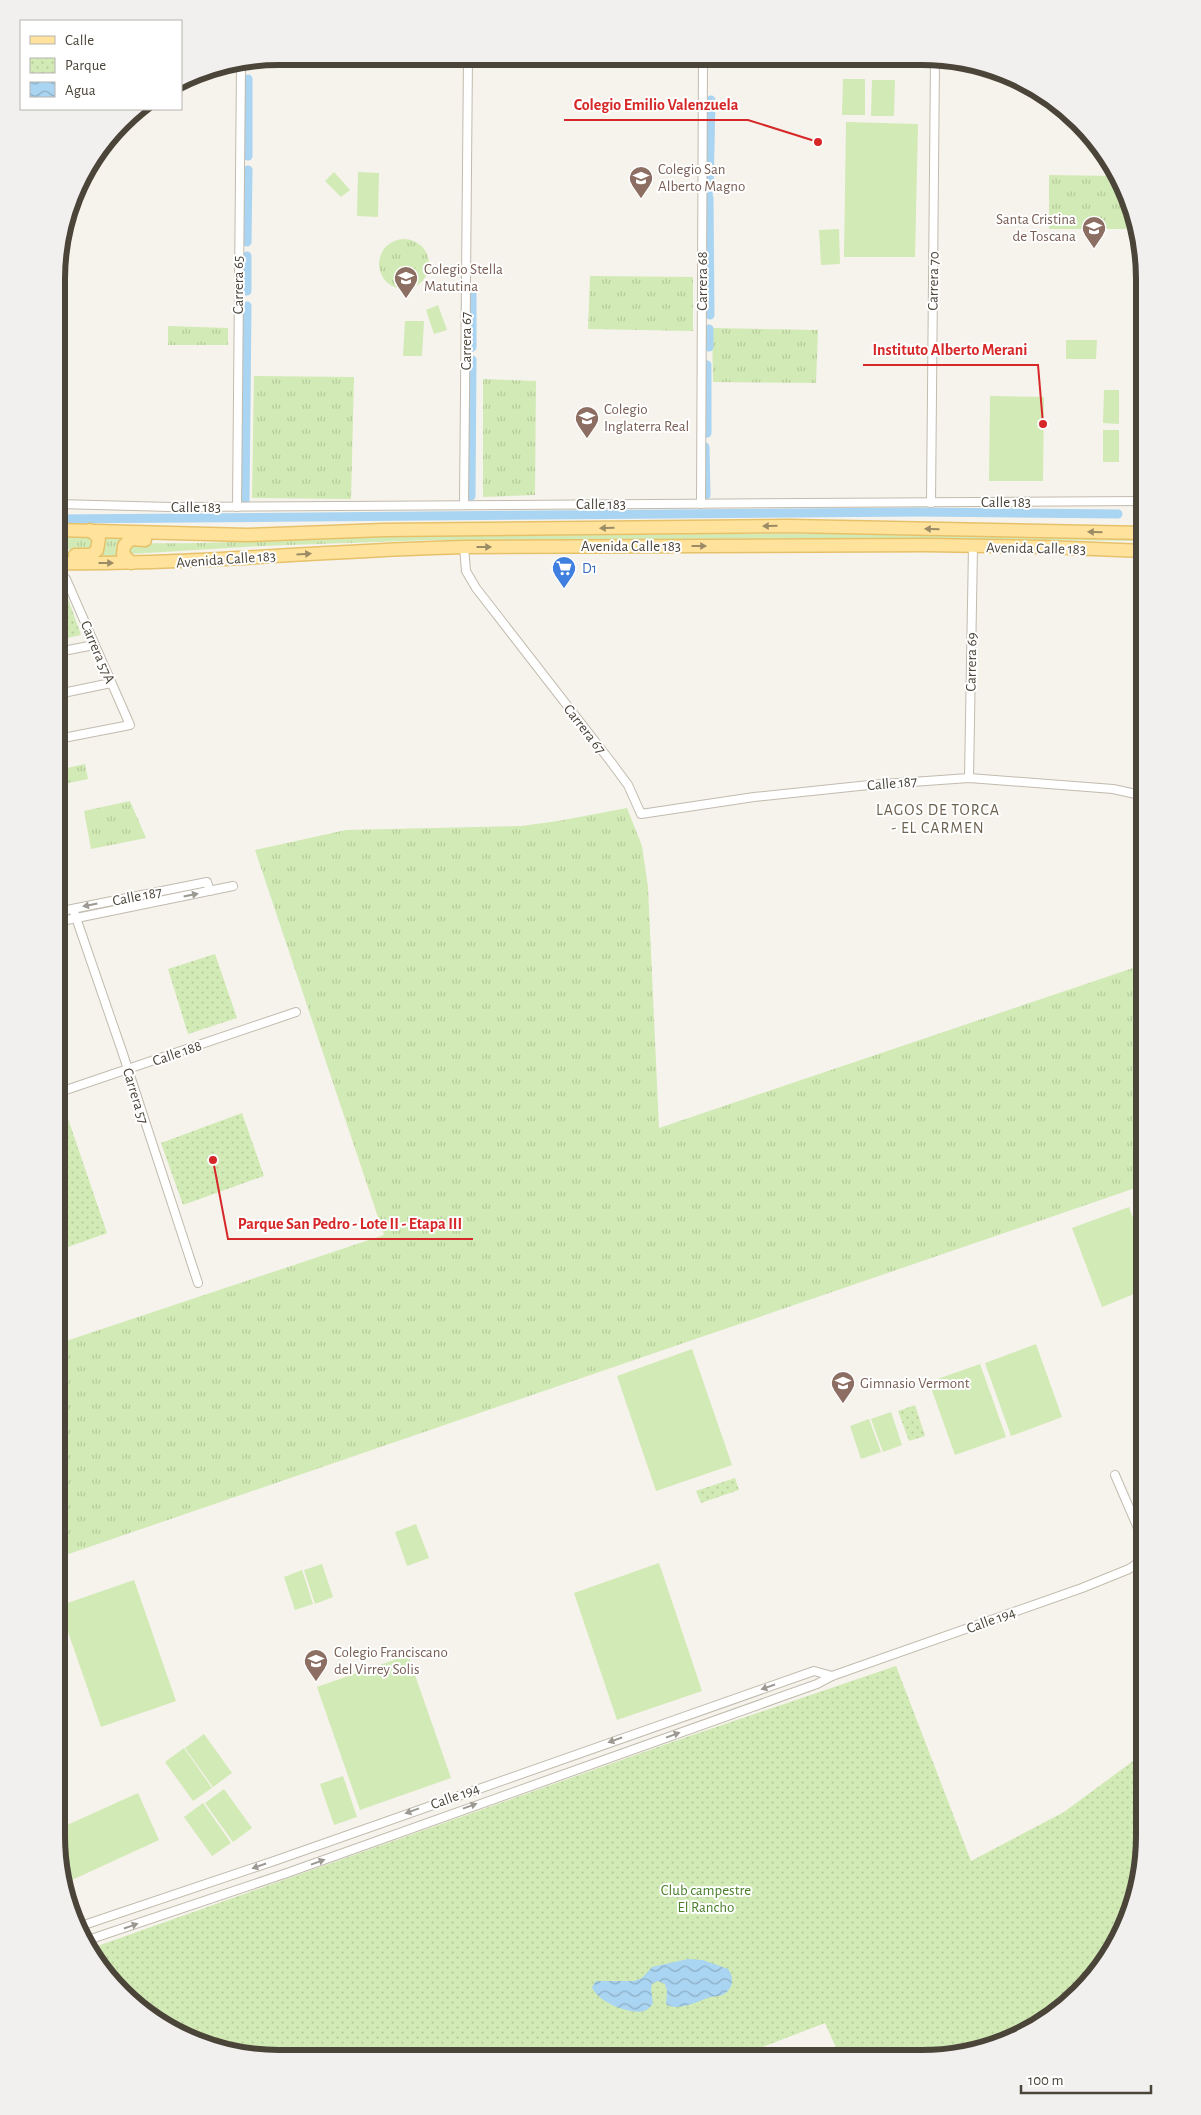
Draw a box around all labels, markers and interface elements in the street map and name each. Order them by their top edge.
legend [20,20,182,110]
text: Calle [65,33,94,48]
text: Parque [65,58,106,73]
text: Agua [65,83,96,98]
callout: Colegio Emilio Valenzuela [564,89,748,120]
text: Colegio Emilio Valenzuela [574,97,739,113]
place label: Colegio San Alberto Magno [658,162,745,194]
school or university icon: Colegio San Alberto Magno [628,165,654,199]
place label: Santa Cristina de Toscana [996,212,1076,244]
school or university icon: Santa Cristina de Toscana [1081,215,1107,249]
street label: Carrera 68 [695,251,710,311]
street label: Carrera 70 [925,251,942,311]
street label: Carrera 65 [231,256,246,314]
place label: Colegio Stella Matutina [424,262,503,294]
school or university icon: Colegio Stella Matutina [393,265,419,299]
street label: Carrera 67 [459,312,474,370]
callout: Instituto Alberto Merani [863,334,1038,365]
text: Instituto Alberto Merani [872,342,1028,358]
place label: Colegio Inglaterra Real [604,402,689,434]
school or university icon: Colegio Inglaterra Real [574,405,600,439]
street label: Calle 183 [981,495,1031,510]
street label: Calle 183 [576,497,626,512]
street label: Calle 183 [171,500,221,515]
one-way arrow [762,522,778,530]
one-way arrow [599,524,615,532]
one-way arrow [924,525,940,533]
one-way arrow [1087,528,1103,536]
street label: Avenida Calle 183 [581,539,681,554]
street label: Avenida Calle 183 [986,540,1086,557]
one-way arrow [691,542,707,550]
one-way arrow [476,543,492,551]
street label: Avenida Calle 183 [176,549,276,570]
one-way arrow [296,549,312,557]
supermarket icon: D1 [551,555,577,589]
one-way arrow [99,559,115,567]
place label: D1 [582,561,597,576]
street label: Carrera 57A [78,619,118,686]
street label: Carrera 69 [963,632,980,692]
street label: Carrera 67 [561,702,609,757]
street label: Calle 187 [866,774,918,793]
district label: LAGOS DE TORCA - EL CARMEN [876,802,1000,836]
street label: Calle 187 [111,884,163,909]
one-way arrow [183,891,198,899]
one-way arrow [82,902,98,910]
street label: Calle 188 [151,1038,204,1069]
street label: Carrera 57 [120,1066,151,1126]
callout: Parque San Pedro - Lote II - Etapa III [228,1208,473,1239]
text: Parque San Pedro - Lote II - Etapa III [238,1216,462,1232]
school or university icon: Gimnasio Vermont [830,1370,856,1404]
place label: Gimnasio Vermont [860,1376,970,1391]
street label: Calle 194 [965,1605,1018,1636]
place label: Colegio Franciscano del Virrey Solis [334,1645,448,1677]
school or university icon: Colegio Franciscano del Virrey Solis [303,1648,329,1682]
one-way arrow [760,1683,775,1691]
one-way arrow [666,1731,681,1738]
one-way arrow [607,1737,622,1744]
street label: Calle 194 [429,1781,482,1812]
one-way arrow [463,1802,478,1809]
one-way arrow [404,1807,419,1815]
one-way arrow [311,1858,326,1866]
one-way arrow [251,1863,266,1870]
park label: Club campestre El Rancho [661,1883,751,1915]
one-way arrow [124,1921,139,1929]
scale bar [1021,2062,1151,2094]
text: 100 m [1028,2073,1063,2088]

